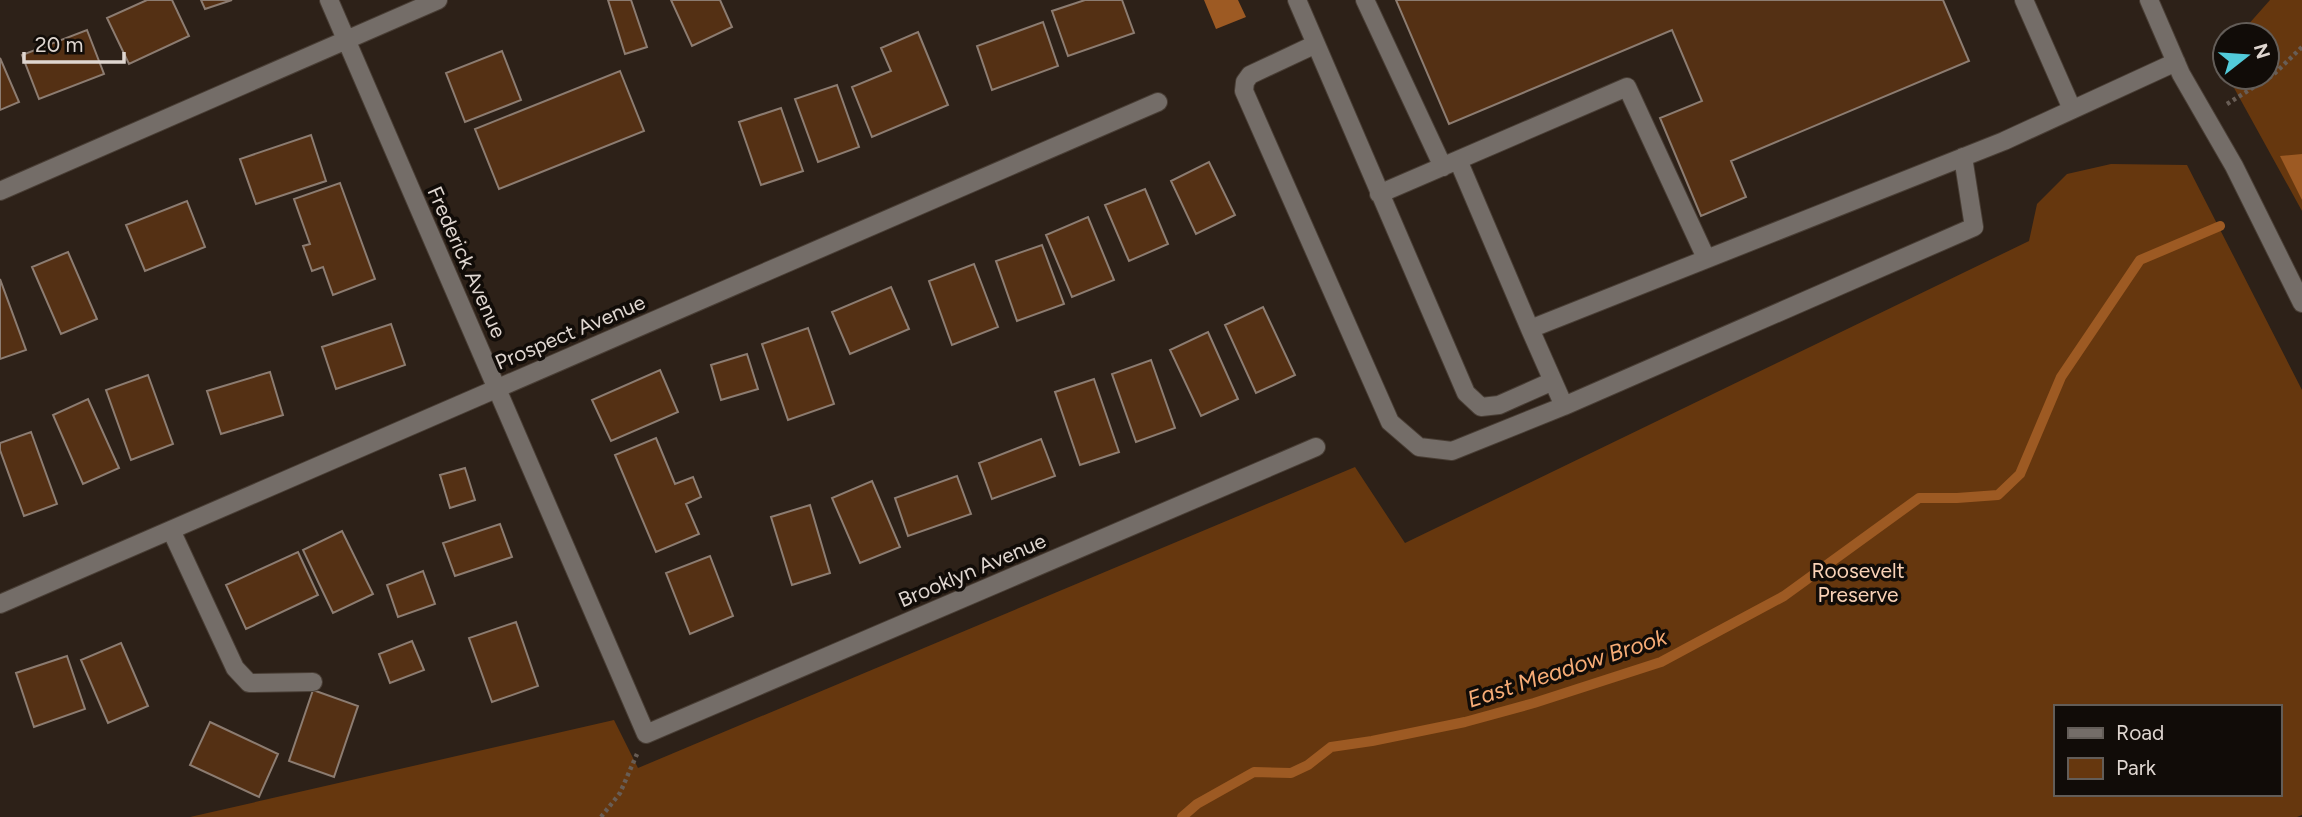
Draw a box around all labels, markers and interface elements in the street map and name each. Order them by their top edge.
scale bar [24,21,124,65]
north arrow [2211,21,2281,91]
text: 20 m [35,32,83,57]
text: N [2249,41,2275,62]
street label: Frederick Avenue [422,182,512,342]
street label: Prospect Avenue [491,289,649,375]
street label: Brooklyn Avenue [894,528,1050,612]
park label: Roosevelt Preserve [1811,558,1905,607]
water label: East Meadow Brook [1464,622,1671,713]
legend [2054,705,2281,796]
text: Road [2116,720,2164,745]
text: Park [2116,755,2157,780]

